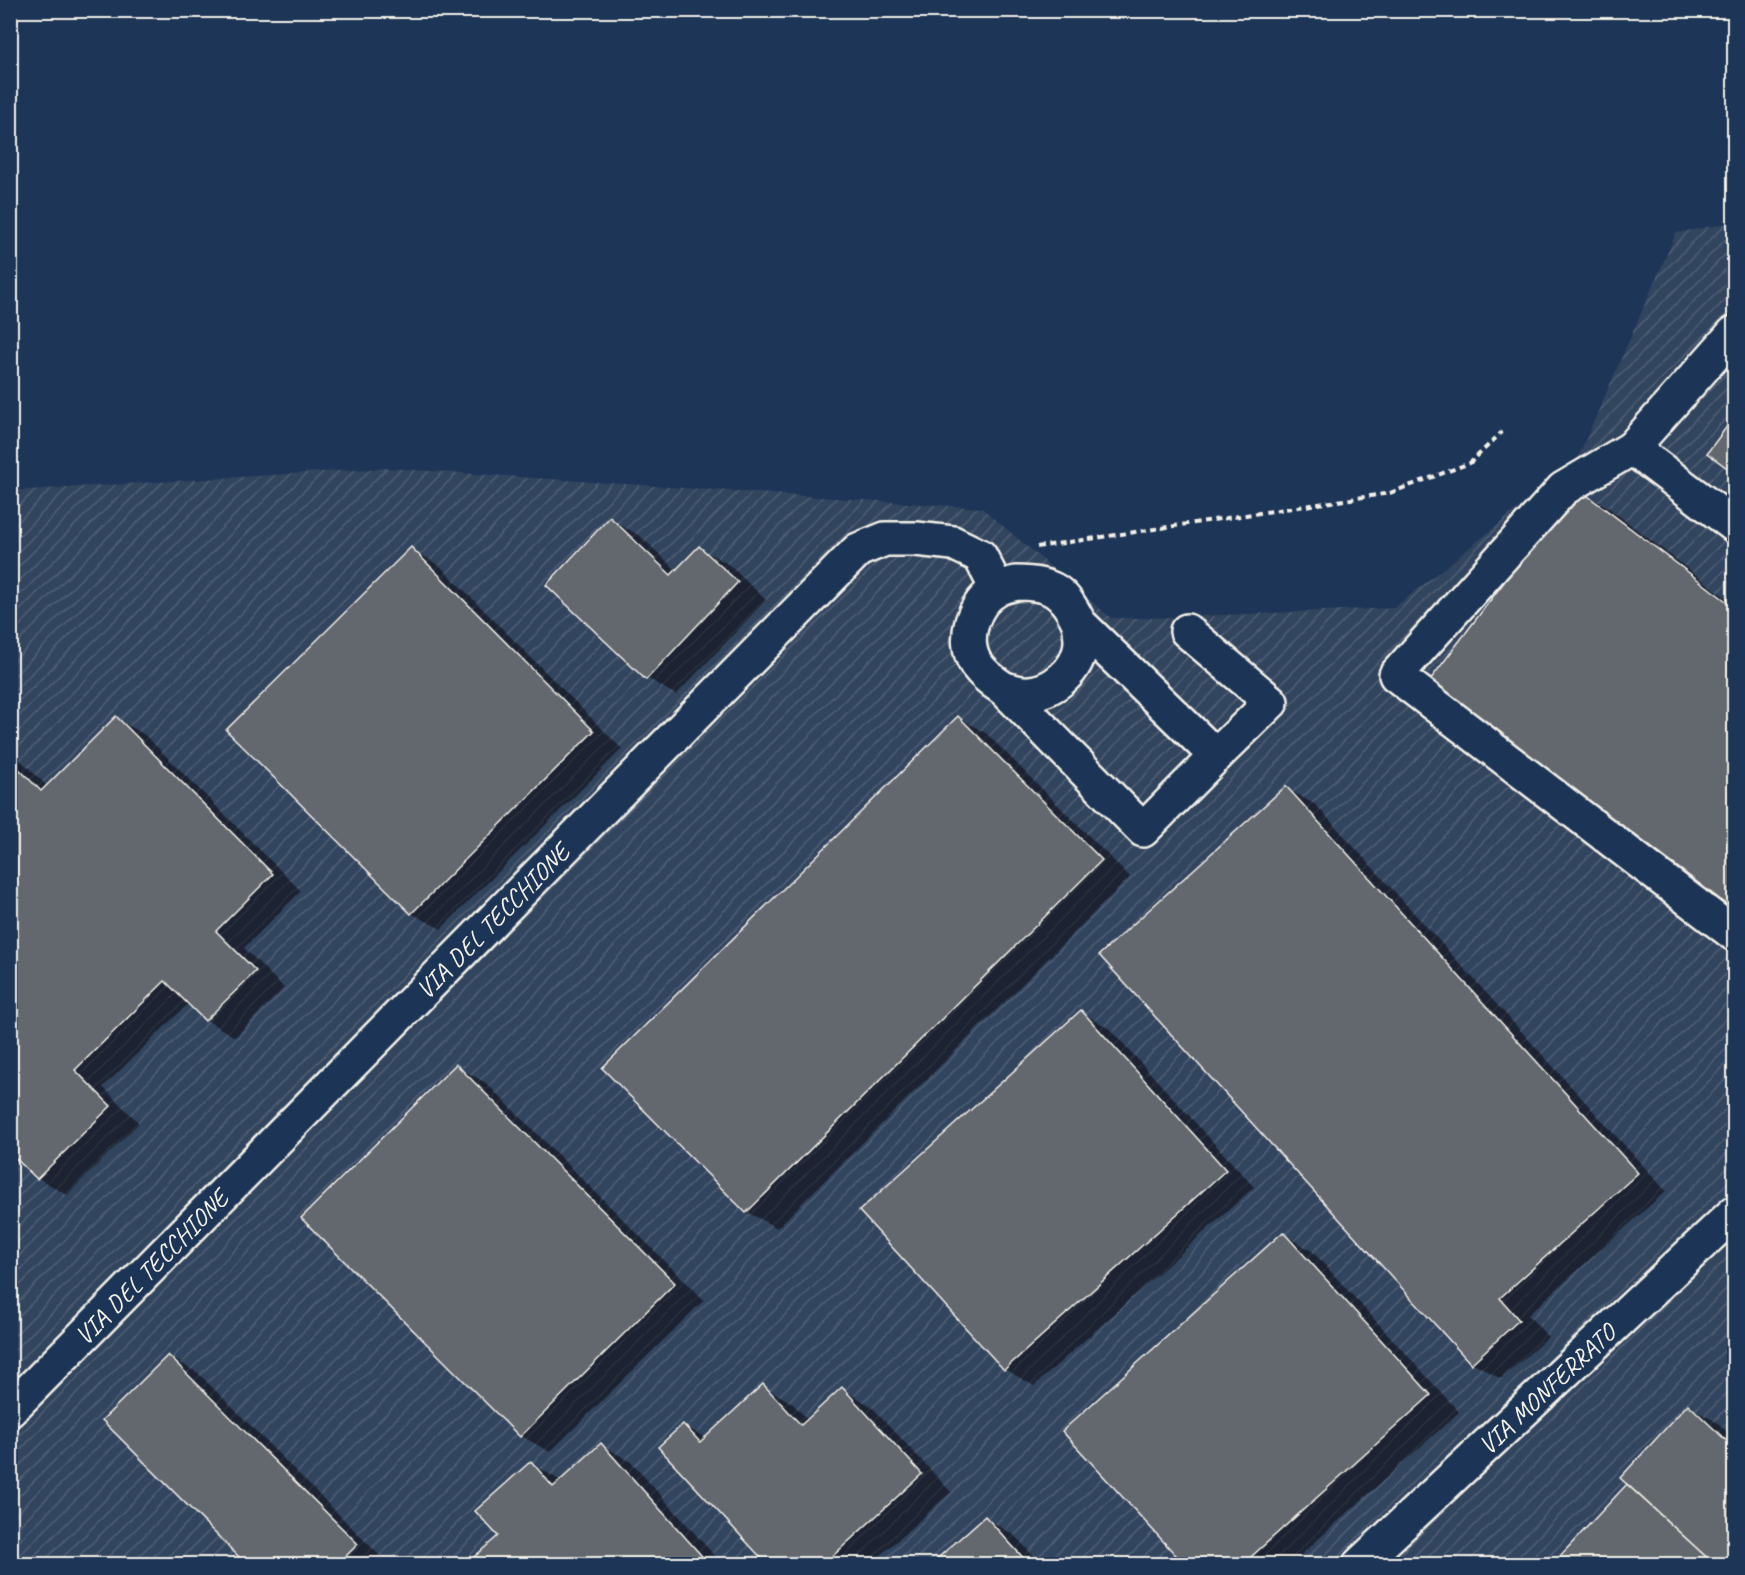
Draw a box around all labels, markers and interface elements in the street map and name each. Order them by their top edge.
street label: VIA DEL TECCHIONE [409,834,578,1006]
street label: VIA DEL TECCHIONE [67,1180,237,1352]
street label: VIA MONFERRATO [1471,1314,1625,1461]

